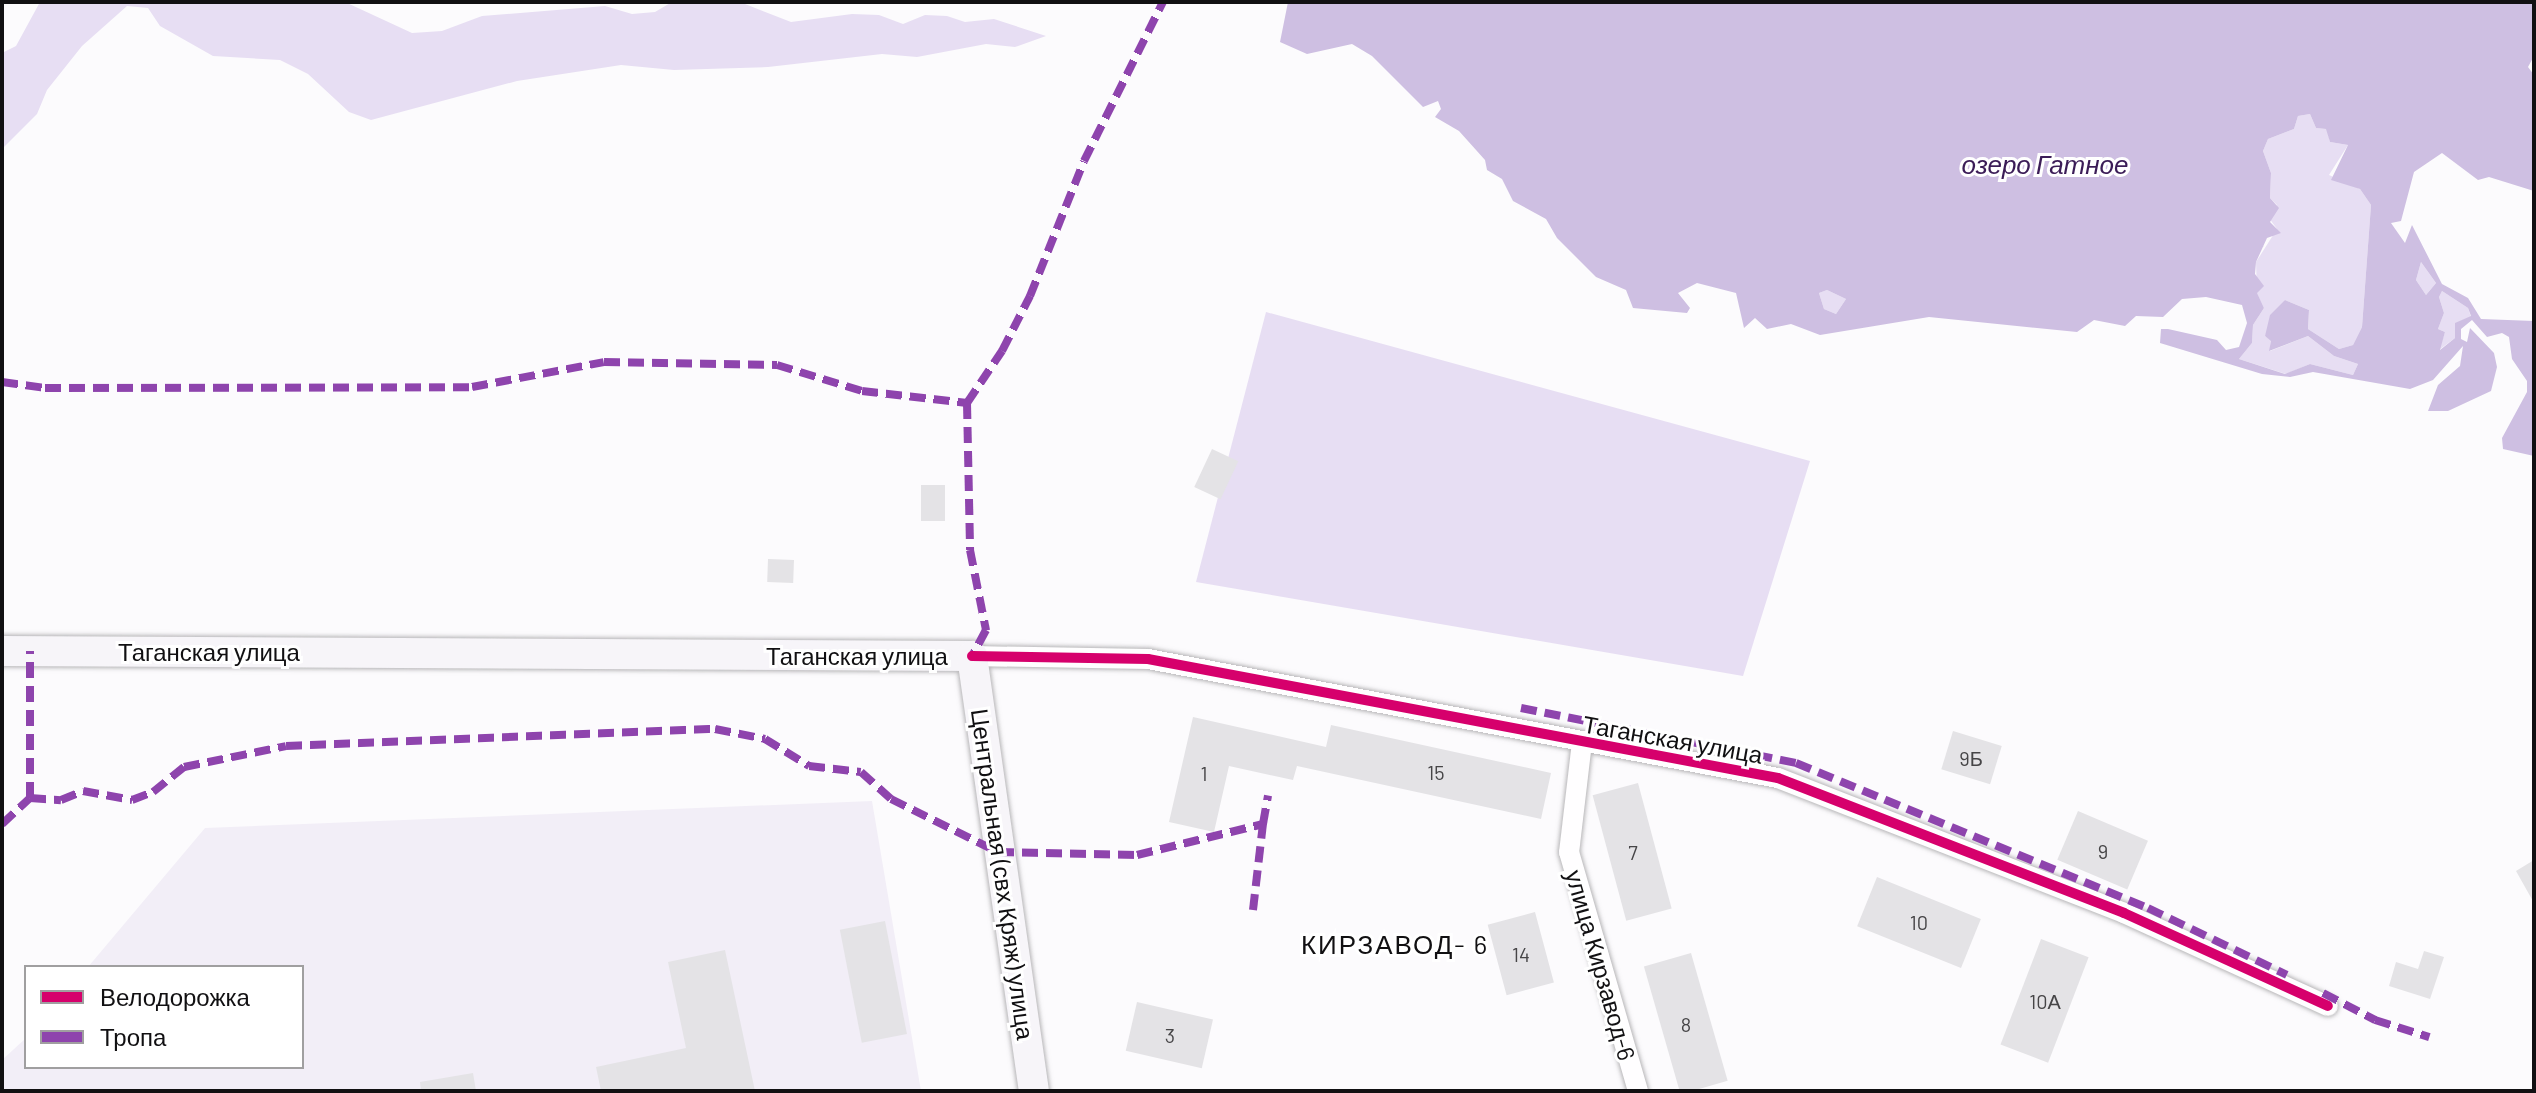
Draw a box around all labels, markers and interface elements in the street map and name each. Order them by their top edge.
water label: озеро Гатное [1961,148,2129,180]
street label: Таганская улица [118,638,300,666]
street label: Таганская улица [766,642,948,670]
street label: Центральная (свх Кряж) улица [966,707,1040,1041]
street label: Таганская улица [1581,709,1765,769]
house number: 9Б [1959,746,1983,770]
house number: 15 [1427,760,1445,784]
house number: 1 [1201,761,1207,785]
house number: 9 [2098,839,2108,863]
house number: 7 [1628,840,1638,864]
street label: улица Кирзавод-6 [1560,866,1642,1064]
house number: 10 [1910,910,1928,934]
district label: КИРЗАВОД- 6 [1301,928,1489,960]
house number: 14 [1512,942,1530,966]
legend [24,965,304,1069]
text: Велодорожка [100,982,250,1011]
house number: 10А [2029,989,2061,1013]
house number: 8 [1681,1012,1691,1036]
text: Тропа [100,1022,166,1051]
house number: 3 [1165,1023,1175,1047]

